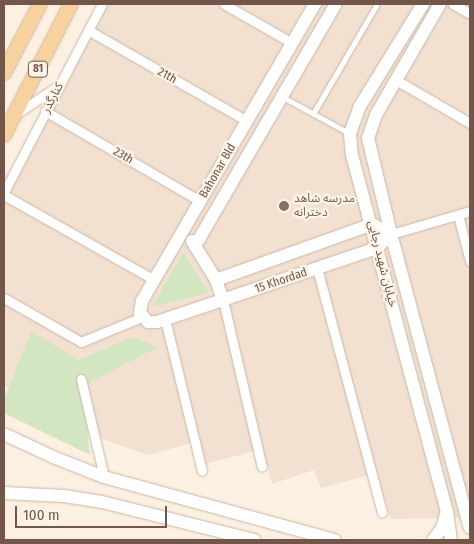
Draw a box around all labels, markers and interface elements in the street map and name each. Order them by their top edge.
road number: 81 [27,61,49,78]
street label: 21th [155,65,179,87]
street label: کنارگذر [39,80,67,116]
street label: Bahonar Bld [197,141,239,201]
street label: 23th [110,145,136,167]
place label: مدرسه شاهد دخترانه [294,192,355,220]
marker: مدرسه شاهد دخترانه [278,200,290,212]
street label: خیابان شهید رجایی [364,219,400,309]
street label: 15 Khordad [253,265,309,297]
scale bar [18,496,170,528]
text: 100 m [23,506,60,524]

